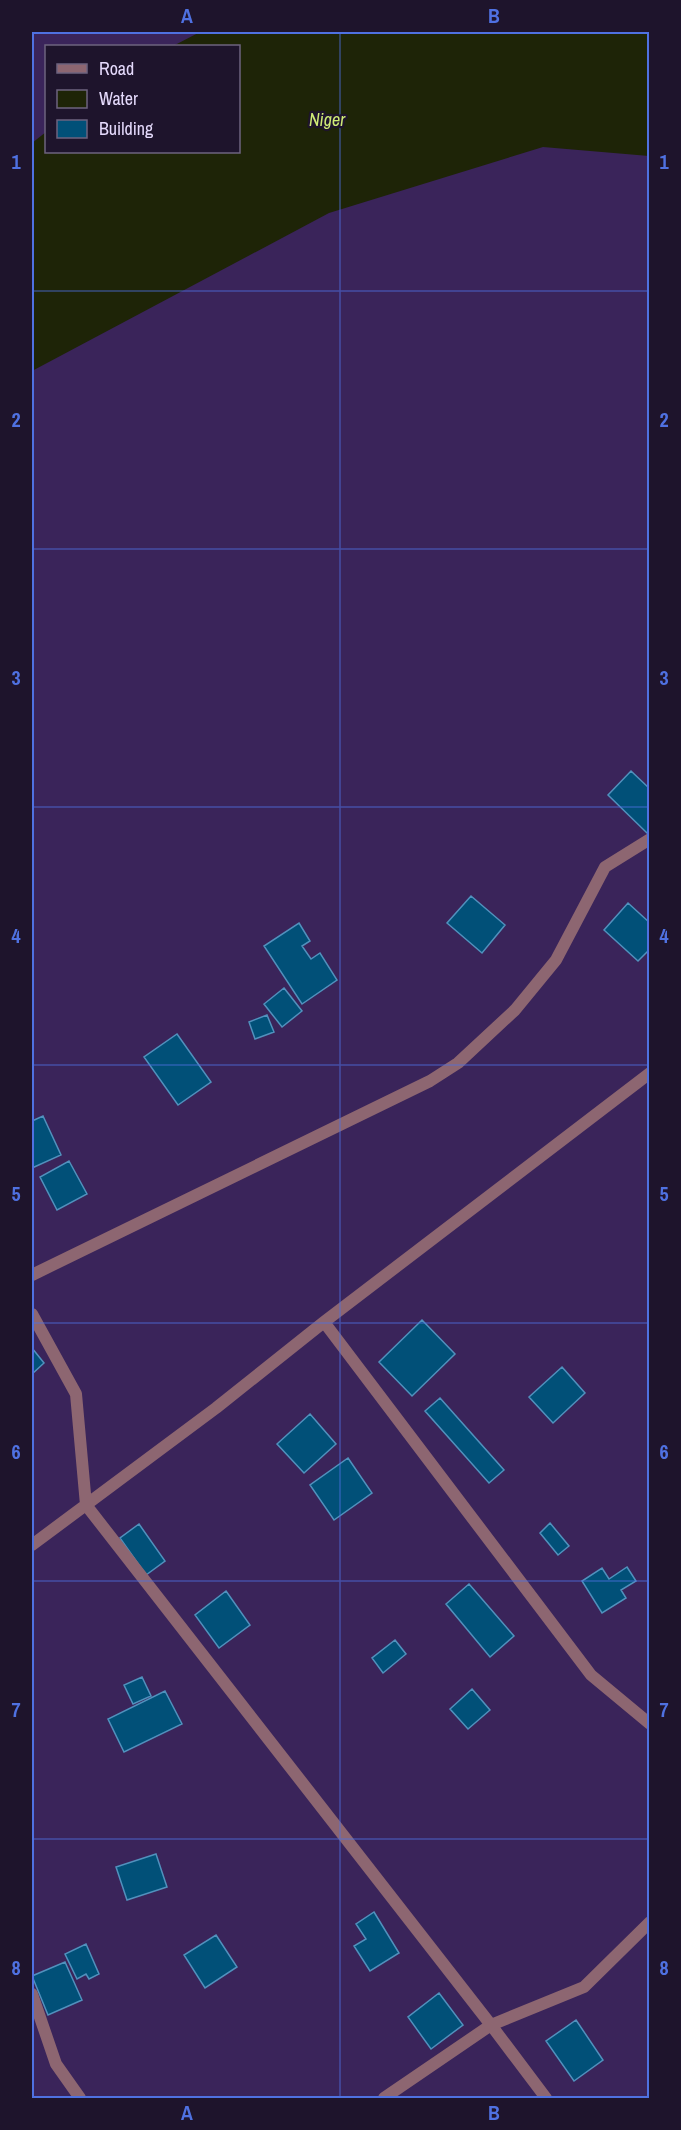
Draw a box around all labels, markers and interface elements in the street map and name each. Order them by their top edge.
text: A [181,2,193,29]
text: B [488,2,500,29]
legend [45,45,240,153]
text: Road [99,56,134,81]
text: Water [99,86,138,111]
water label: Niger [309,107,346,132]
text: Building [99,116,154,141]
text: 1 [11,148,21,175]
text: 1 [659,148,669,175]
text: 2 [11,406,21,433]
text: 2 [659,406,669,433]
text: 3 [11,664,21,691]
text: 3 [659,664,669,691]
text: 4 [11,922,21,949]
text: 4 [659,922,669,949]
text: 5 [11,1180,21,1207]
text: 5 [659,1180,669,1207]
text: 6 [11,1438,21,1465]
text: 6 [659,1438,669,1465]
text: 7 [11,1696,21,1723]
text: 7 [659,1696,669,1723]
text: 8 [11,1954,21,1981]
text: 8 [659,1954,669,1981]
text: A [181,2099,193,2126]
text: B [488,2099,500,2126]

